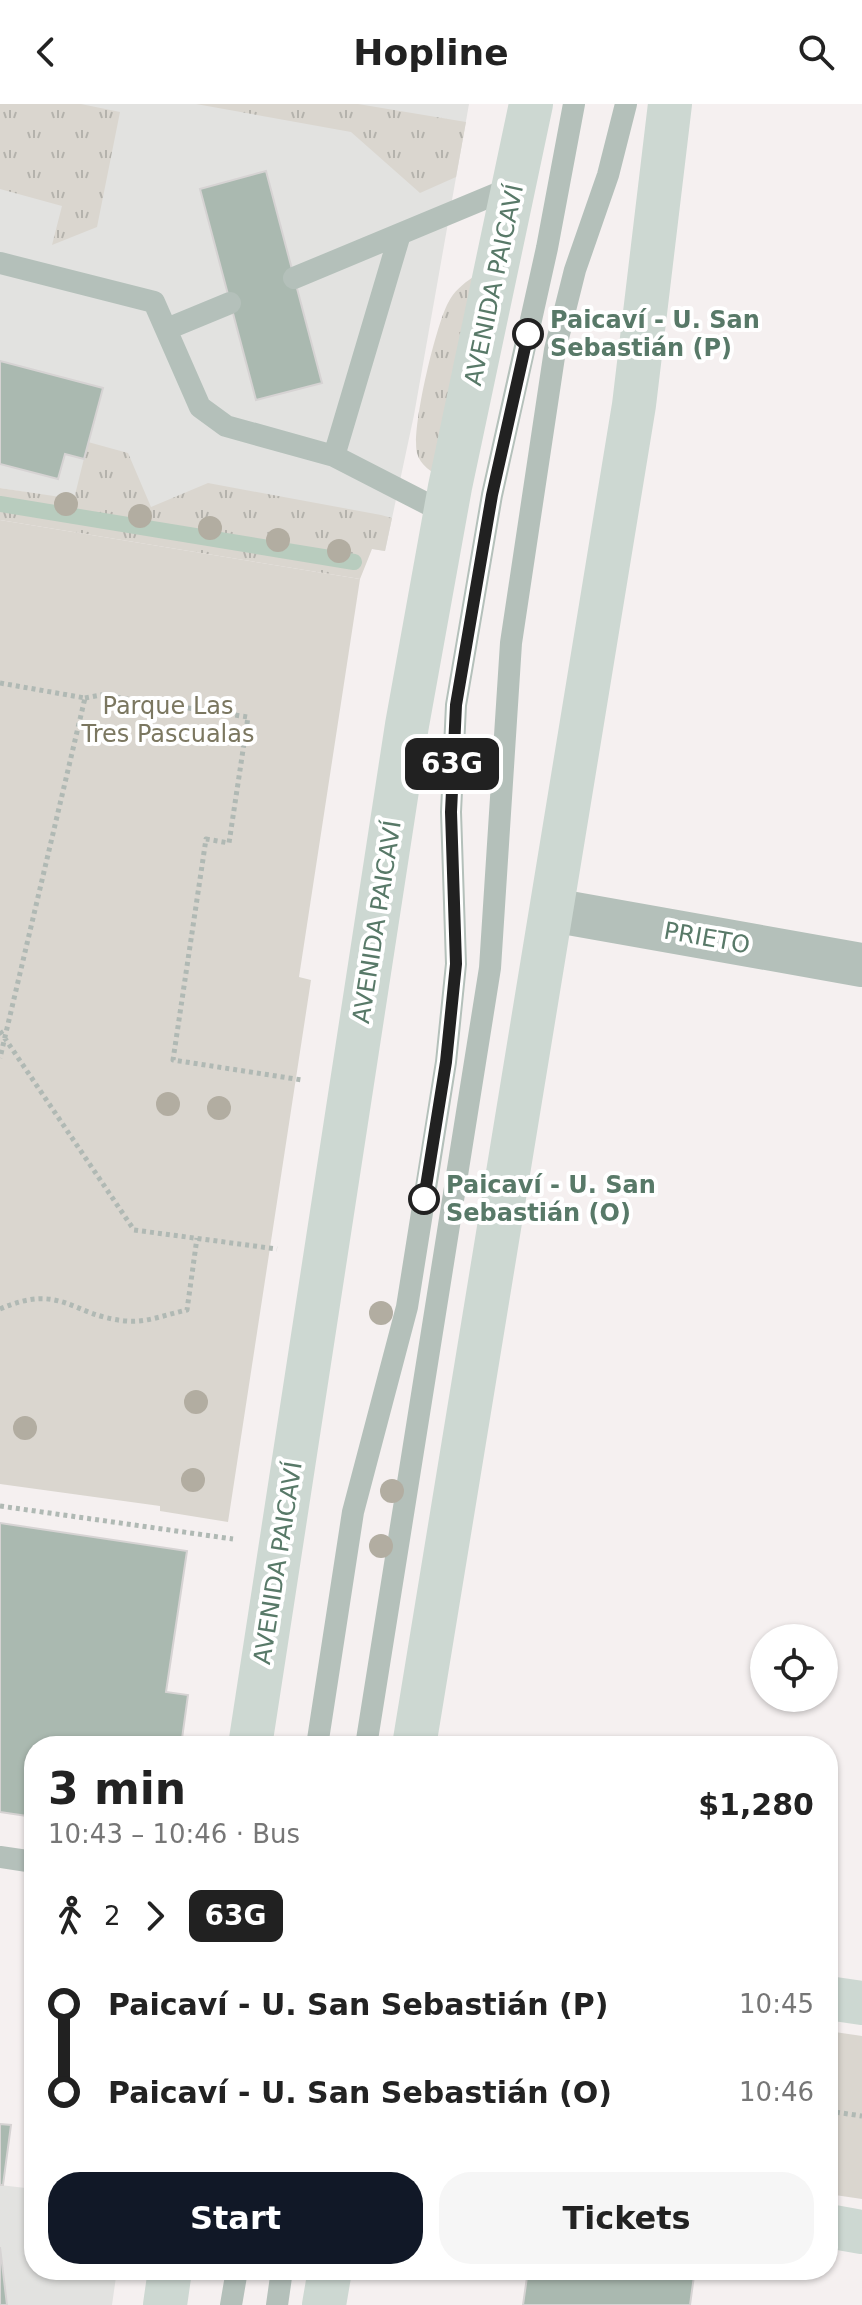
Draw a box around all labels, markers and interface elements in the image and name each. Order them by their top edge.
icon: back [24,30,68,74]
icon: search [794,30,838,74]
text: Hopline [353,32,509,73]
street label: AVENIDA PAICAVÍ [458,182,529,388]
place label: Paicaví - U. San Sebastián (P) [550,306,760,362]
marker: Paicaví - U. San Sebastián (P) [513,319,543,349]
park label: Parque Las Tres Pascualas [81,692,254,748]
line badge: 63G [406,738,498,790]
text: 63G [421,747,483,780]
street label: AVENIDA PAICAVÍ [346,818,407,1026]
street label: PRIETO [662,917,752,959]
place label: Paicaví - U. San Sebastián (O) [446,1171,656,1227]
marker: Paicaví - U. San Sebastián (O) [409,1184,439,1214]
street label: AVENIDA PAICAVÍ [247,1459,308,1667]
map controls [750,1624,838,1712]
button: locate [750,1624,838,1712]
text: 3 min [48,1763,186,1814]
text: $1,280 [698,1787,814,1822]
text: 10:43 – 10:46 · Bus [48,1819,300,1849]
icon: walk [48,1894,92,1938]
icon: forward [133,1894,177,1938]
text: 63G [205,1899,267,1932]
text: 2 [104,1901,121,1931]
text: Paicaví - U. San Sebastián (P) [108,1987,608,2022]
text: 10:45 [739,1989,814,2019]
text: Paicaví - U. San Sebastián (O) [108,2075,612,2110]
text: 10:46 [739,2077,814,2107]
button: Start [48,2172,423,2264]
button: Tickets [439,2172,814,2264]

